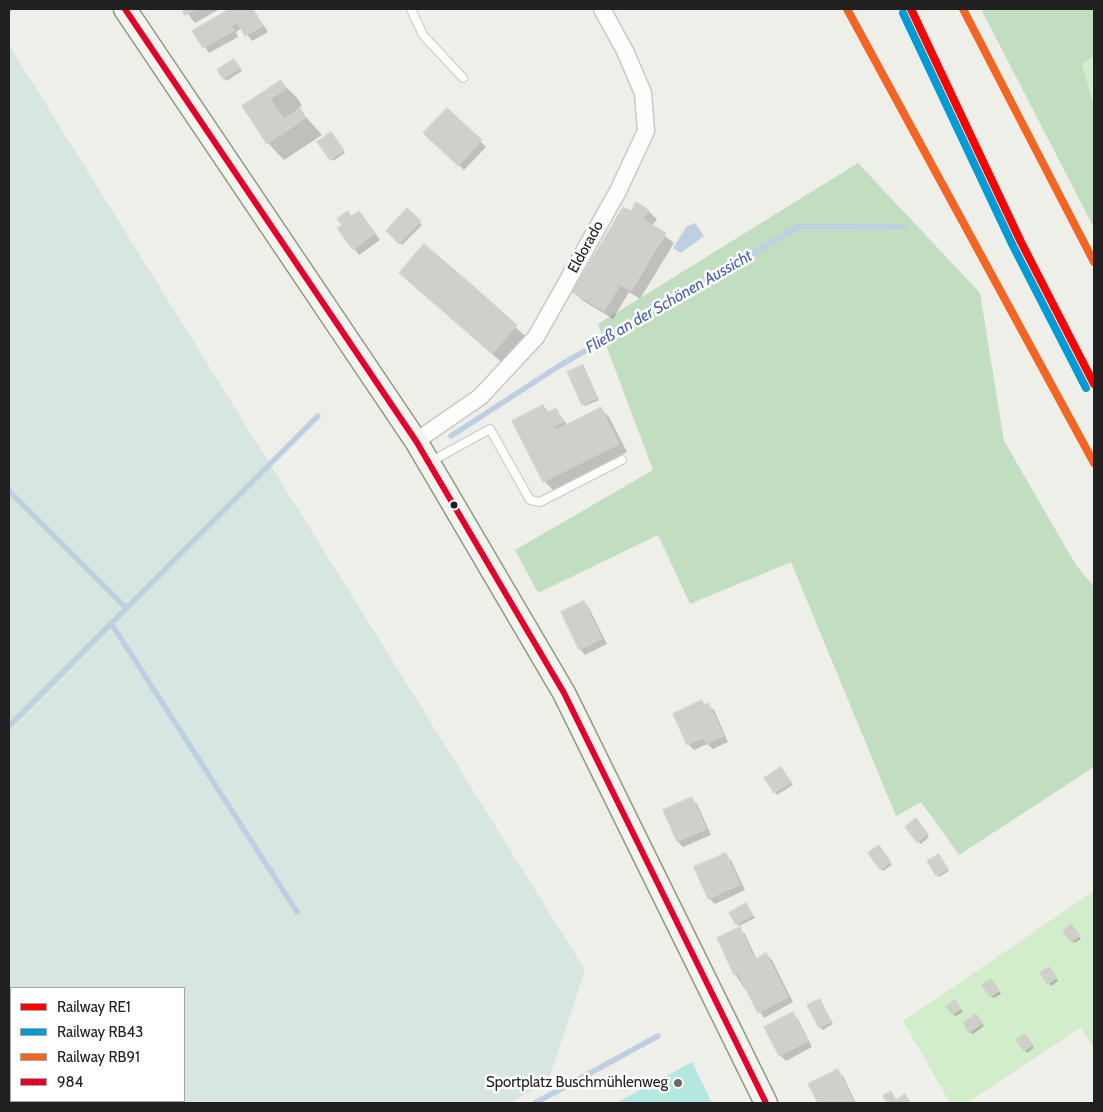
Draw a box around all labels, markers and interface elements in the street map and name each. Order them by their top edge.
street label: Eldorado [564,218,608,276]
water label: Fließ an der Schönen Aussicht [582,246,756,358]
unlabelled marker [449,500,459,510]
legend [10,987,185,1102]
text: Railway RE1 [57,998,131,1016]
text: Railway RB43 [57,1023,143,1041]
text: Railway RB91 [57,1048,140,1066]
text: 984 [57,1073,83,1091]
place label: Sportplatz Buschmühlenweg [486,1074,668,1092]
marker: Sportplatz Buschmühlenweg [672,1077,684,1089]

